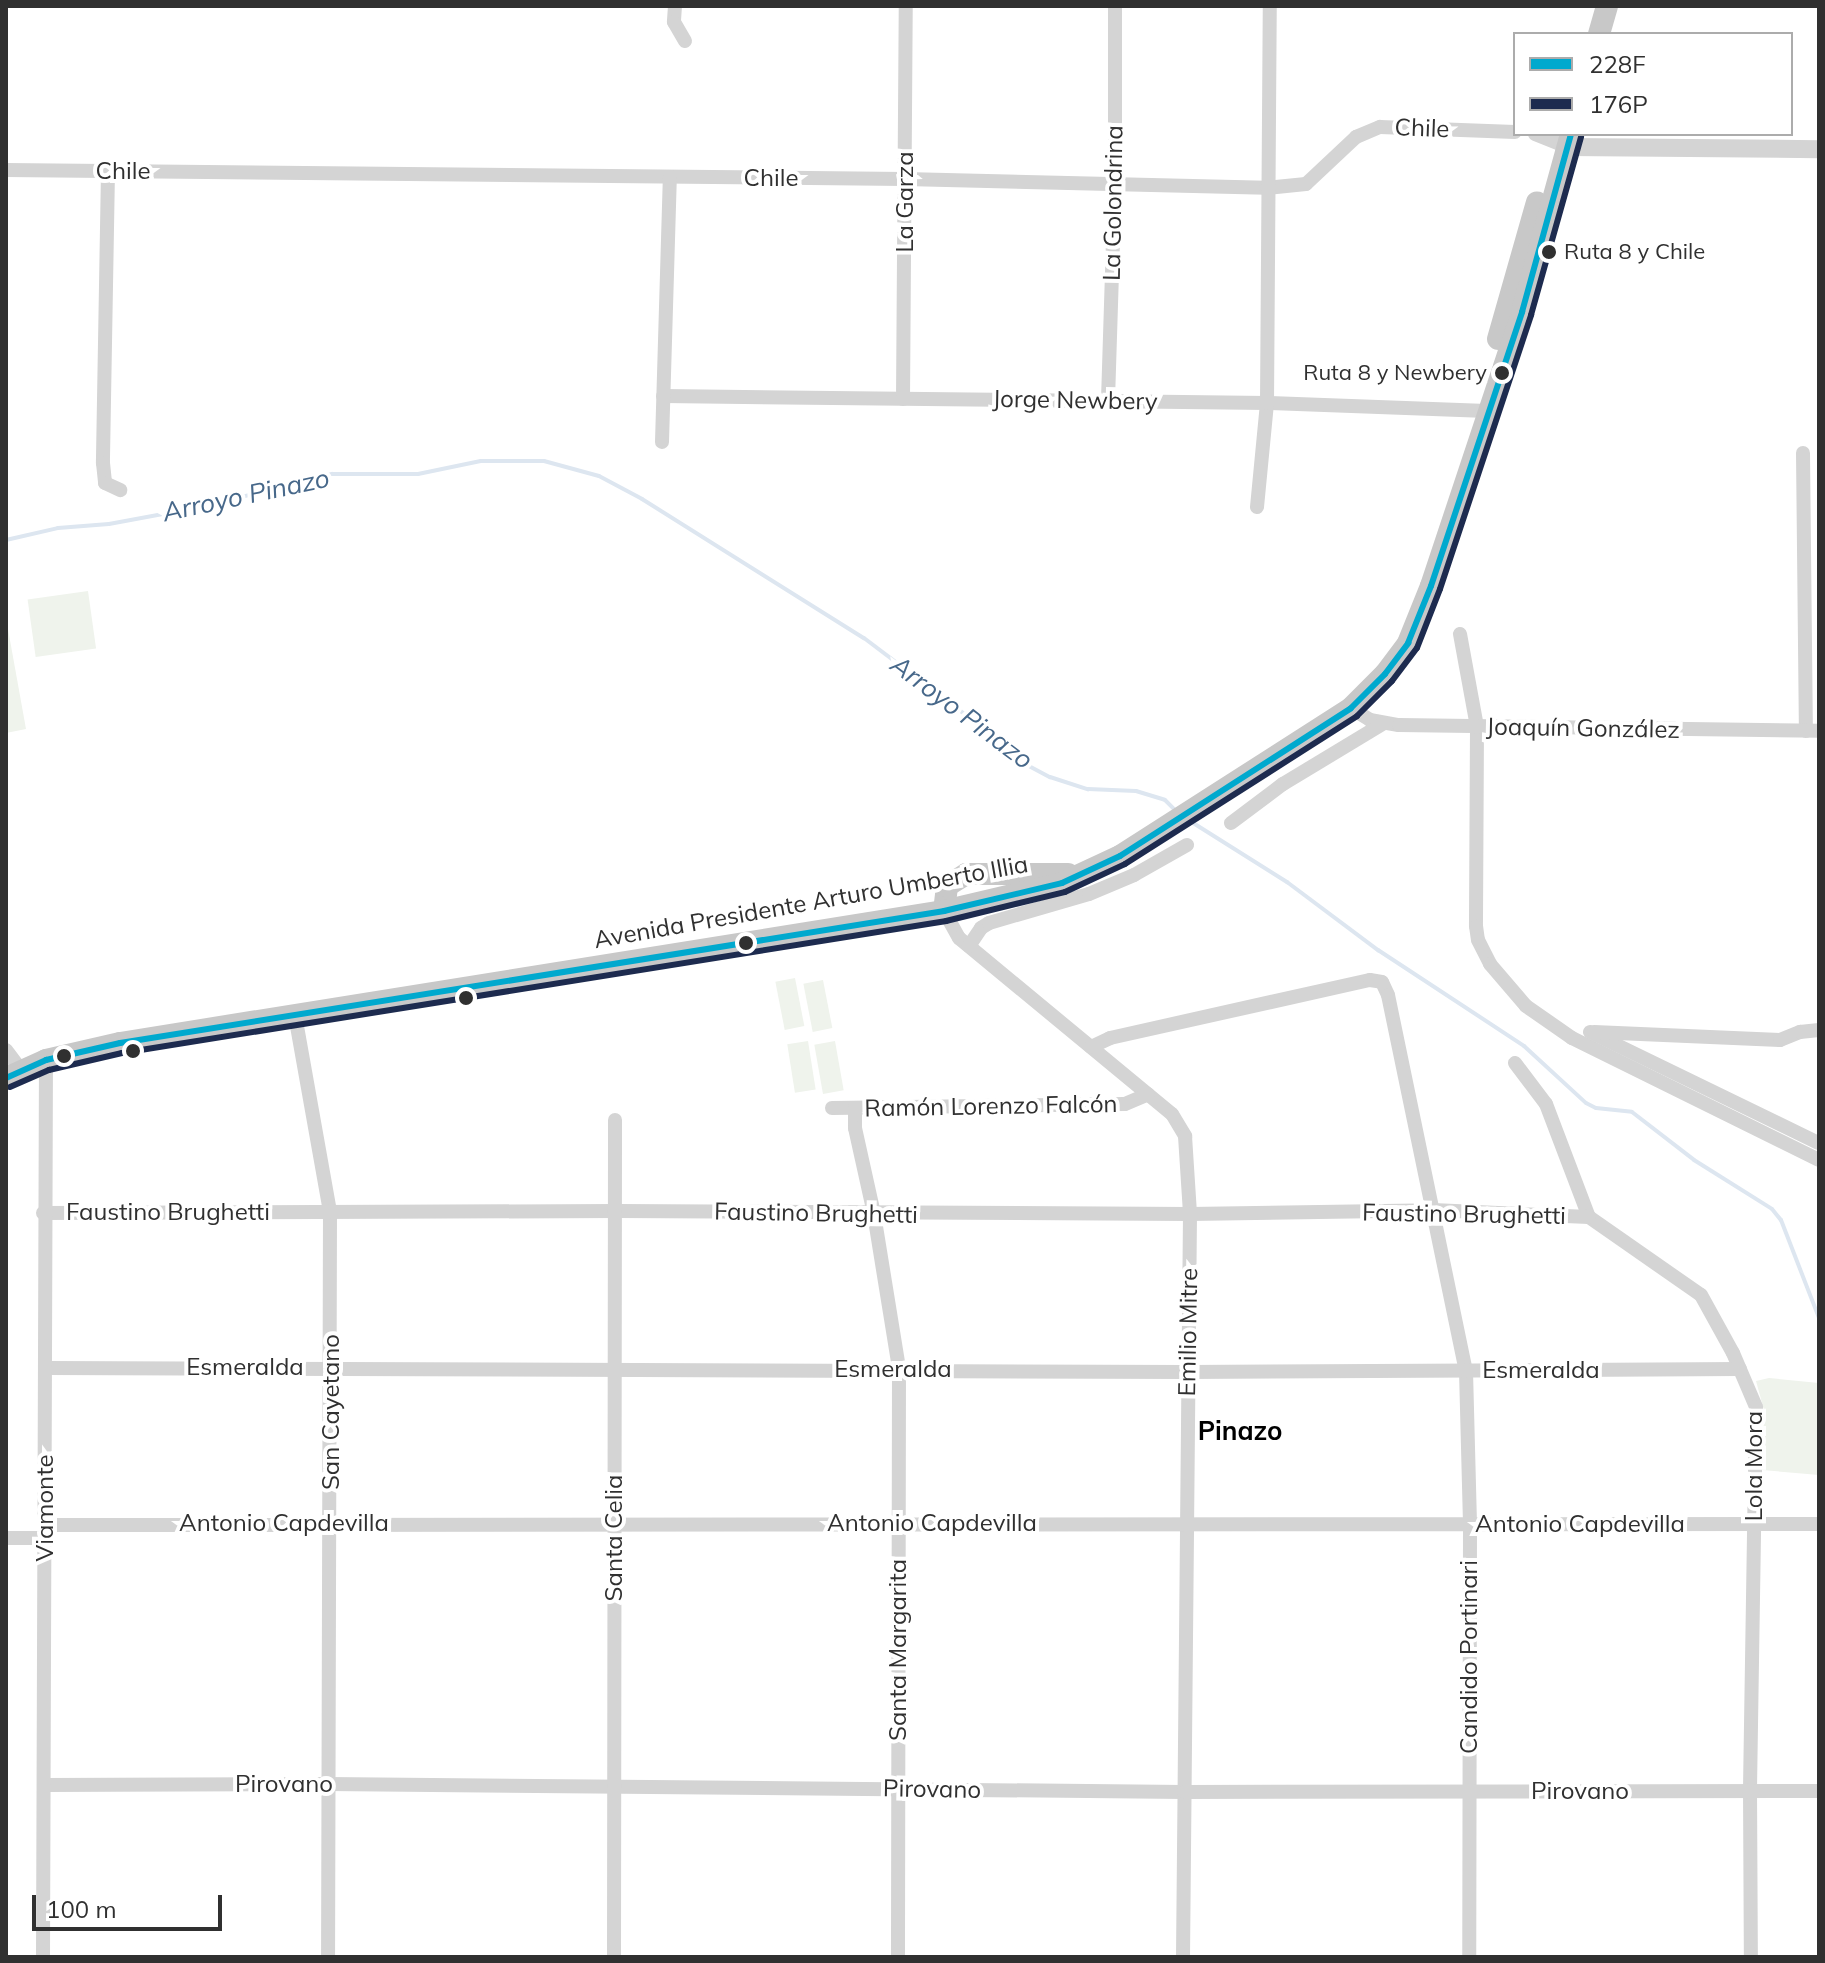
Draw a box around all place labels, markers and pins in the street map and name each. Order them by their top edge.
place label: Ruta 8 y Chile [1564,239,1705,265]
marker: Ruta 8 y Chile [1541,244,1557,260]
place label: Ruta 8 y Newbery [1303,360,1487,386]
marker: Ruta 8 y Newbery [1494,365,1510,381]
unlabelled marker [738,935,754,951]
unlabelled marker [458,990,474,1006]
unlabelled marker [125,1043,141,1059]
unlabelled marker [56,1048,72,1064]

